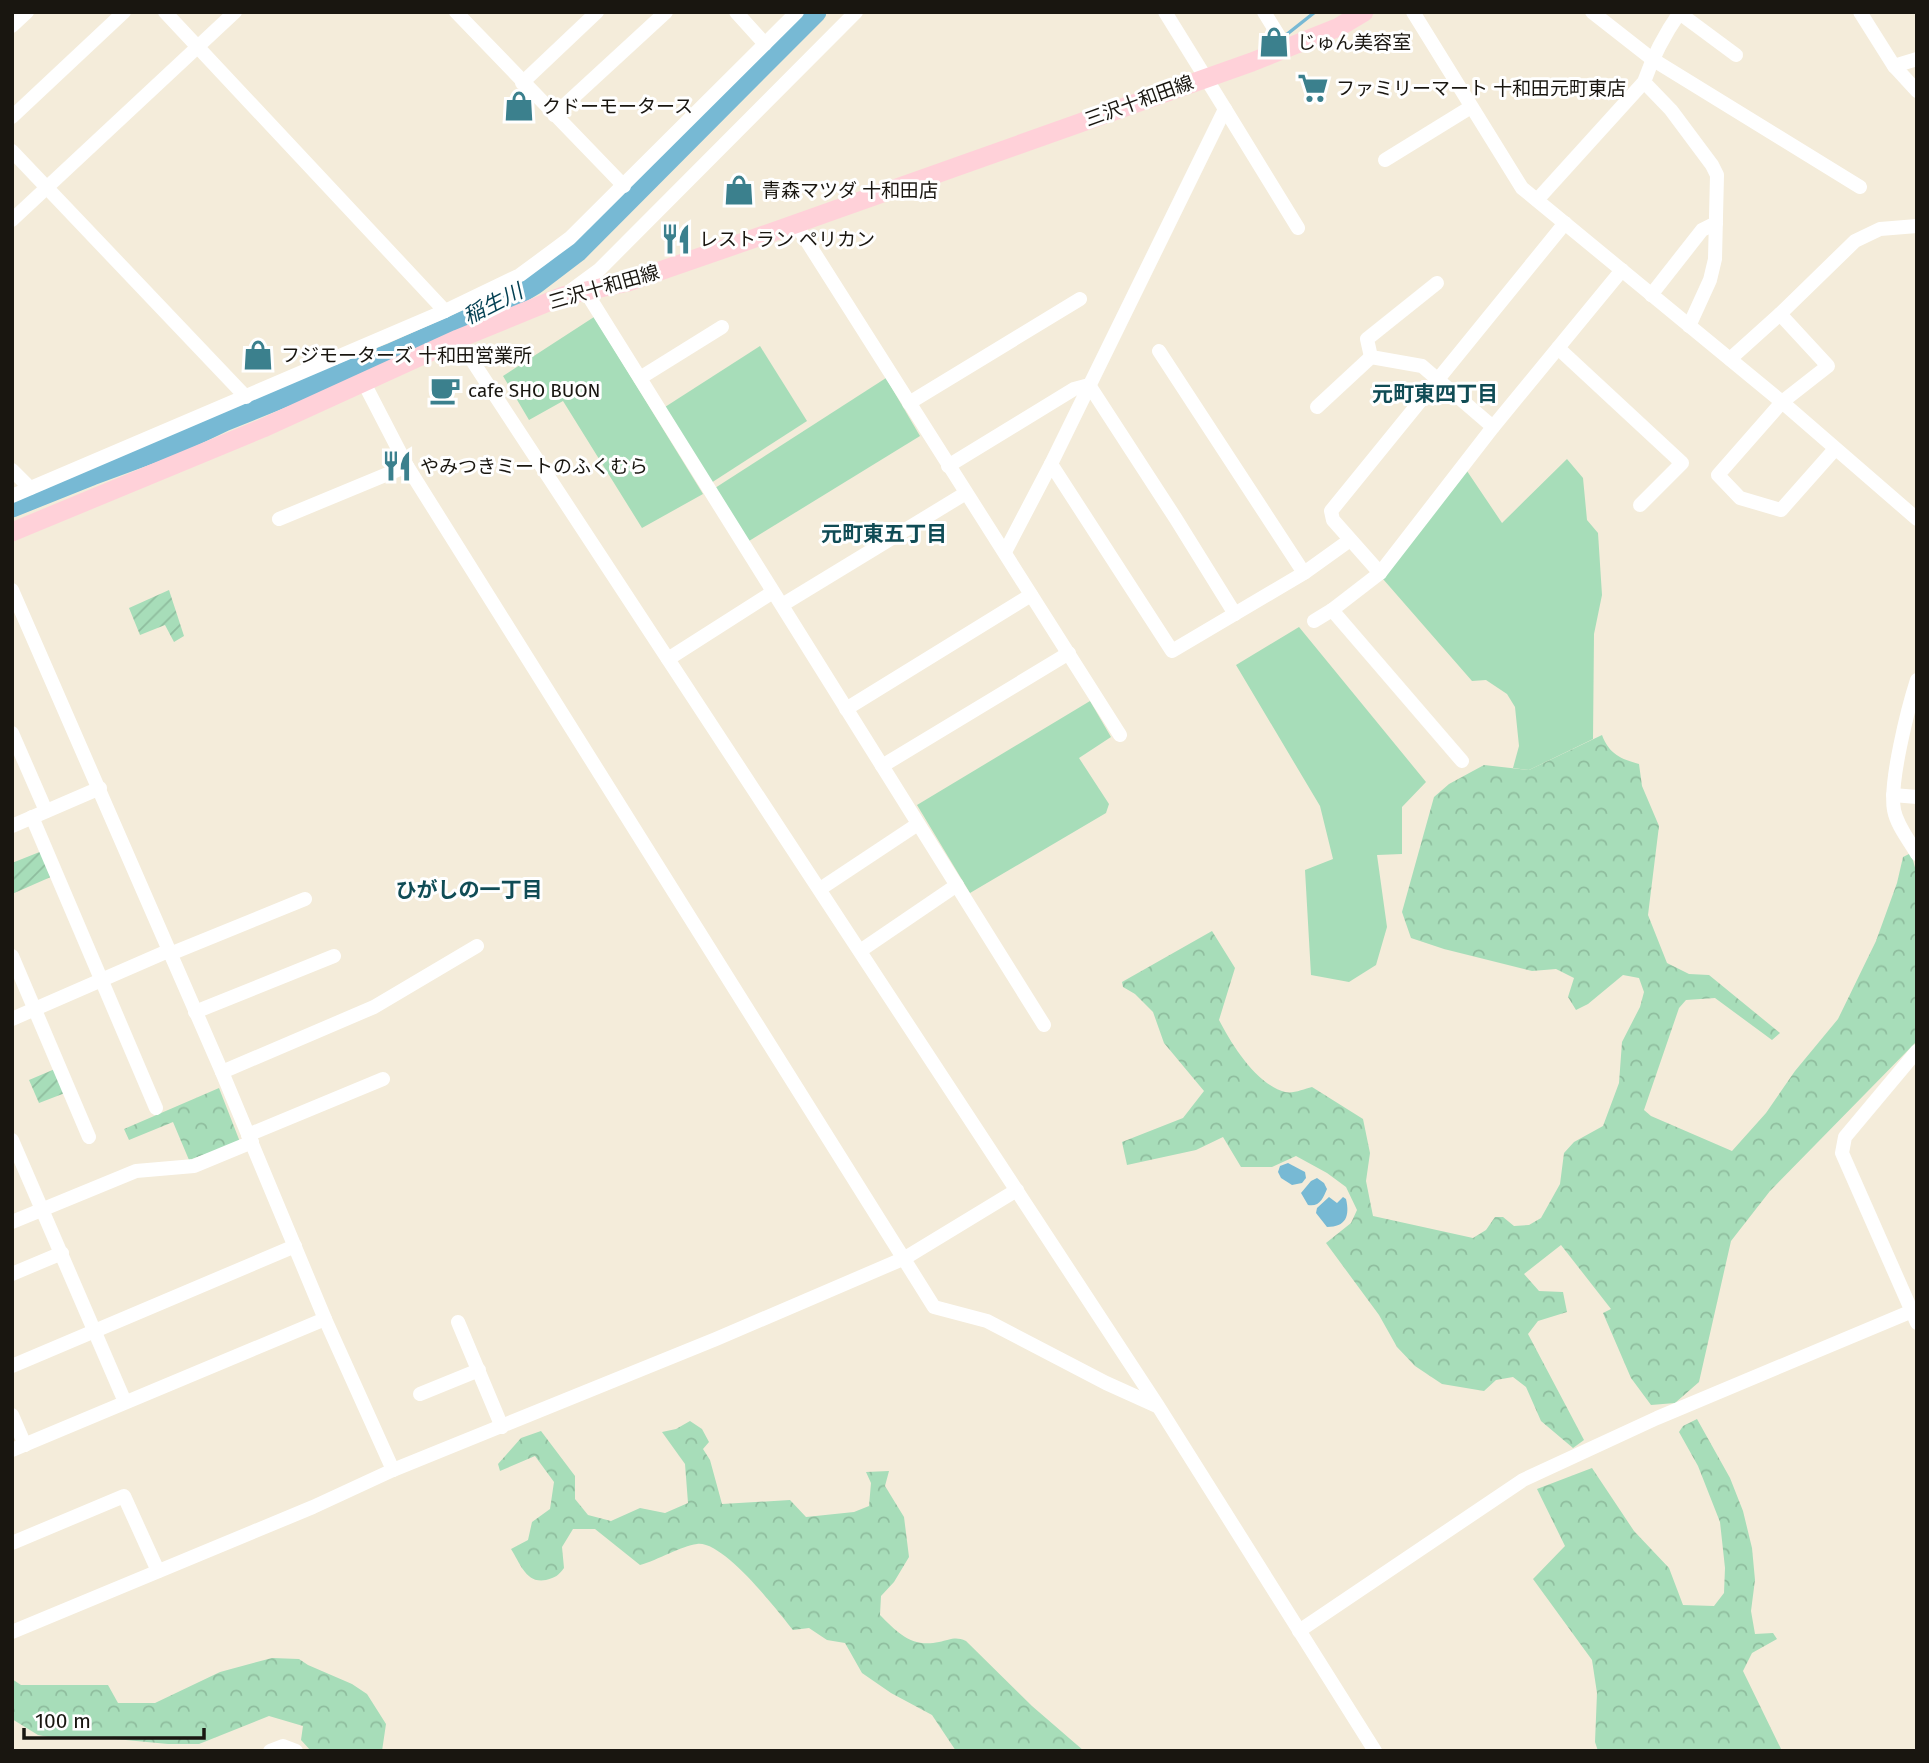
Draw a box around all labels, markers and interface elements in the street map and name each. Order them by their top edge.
shop icon: じゅん美容室 [1257,25,1291,59]
place label: じゅん美容室 [1297,31,1411,54]
street label: 三沢十和田線 [1081,71,1197,131]
supermarket icon: ファミリーマート 十和田元町東店 [1296,71,1330,105]
place label: ファミリーマート 十和田元町東店 [1336,77,1626,100]
shop icon: クドーモータース [502,89,536,123]
place label: クドーモータース [542,95,693,118]
shop icon: 青森マツダ 十和田店 [722,173,756,207]
place label: 青森マツダ 十和田店 [762,179,938,202]
restaurant icon: レストラン ペリカン [659,222,693,256]
place label: レストラン ペリカン [699,228,875,251]
street label: 三沢十和田線 [546,260,662,314]
water label: 稲生川 [459,277,529,330]
shop icon: フジモーターズ 十和田営業所 [241,338,275,372]
place label: フジモーターズ 十和田営業所 [281,344,532,367]
cafe icon: cafe SHO BUON [428,373,462,407]
place label: cafe SHO BUON [468,379,601,402]
district label: 元町東四丁目 [1372,381,1498,407]
restaurant icon: やみつきミートのふくむら [380,449,414,483]
place label: やみつきミートのふくむら [420,455,648,478]
district label: 元町東五丁目 [821,521,947,547]
district label: ひがしの一丁目 [396,877,543,903]
scale bar [24,1696,205,1740]
text: 100 m [35,1708,91,1734]

